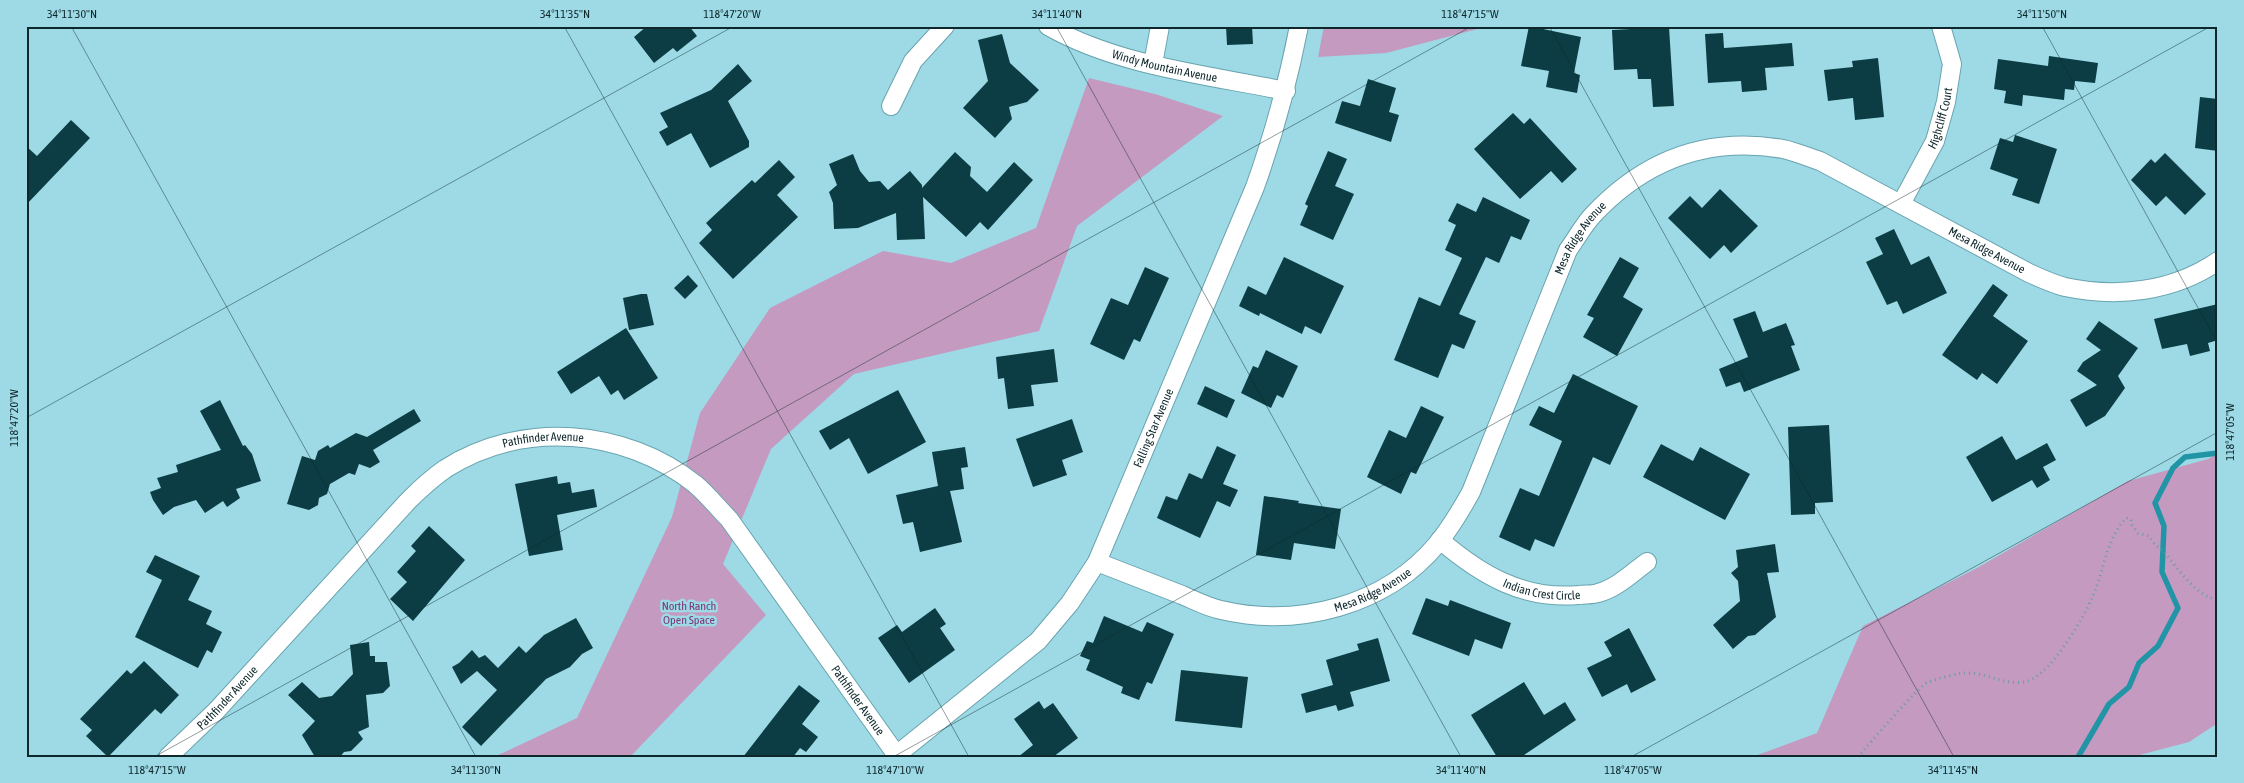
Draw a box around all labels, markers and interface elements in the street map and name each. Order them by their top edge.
text: 34°11'30"N [47,7,97,21]
text: 34°11'35"N [540,7,590,21]
text: 118°47'20"W [703,7,761,21]
text: 34°11'40"N [1032,7,1082,21]
text: 118°47'15"W [1441,7,1499,21]
text: 34°11'50"N [2017,7,2067,21]
street label: Windy Mountain Avenue [1110,47,1218,85]
street label: Highcliff Court [1925,86,1955,151]
street label: Mesa Ridge Avenue [1552,199,1609,277]
street label: Mesa Ridge Avenue [1946,224,2027,277]
street label: Falling Star Avenue [1131,386,1176,470]
text: 118°47'20"W [7,389,21,447]
text: 118°47'05"W [2223,403,2237,461]
street label: Pathfinder Avenue [501,430,585,451]
street label: Mesa Ridge Avenue [1333,565,1414,615]
street label: Indian Crest Circle [1501,576,1581,603]
park label: North Ranch Open Space [662,599,716,627]
street label: Pathfinder Avenue [194,663,261,732]
street label: Pathfinder Avenue [828,663,887,738]
text: 118°47'15"W [128,763,186,777]
text: 34°11'30"N [451,763,501,777]
text: 118°47'10"W [866,763,924,777]
text: 34°11'40"N [1436,763,1486,777]
text: 118°47'05"W [1604,763,1662,777]
text: 34°11'45"N [1928,763,1978,777]

